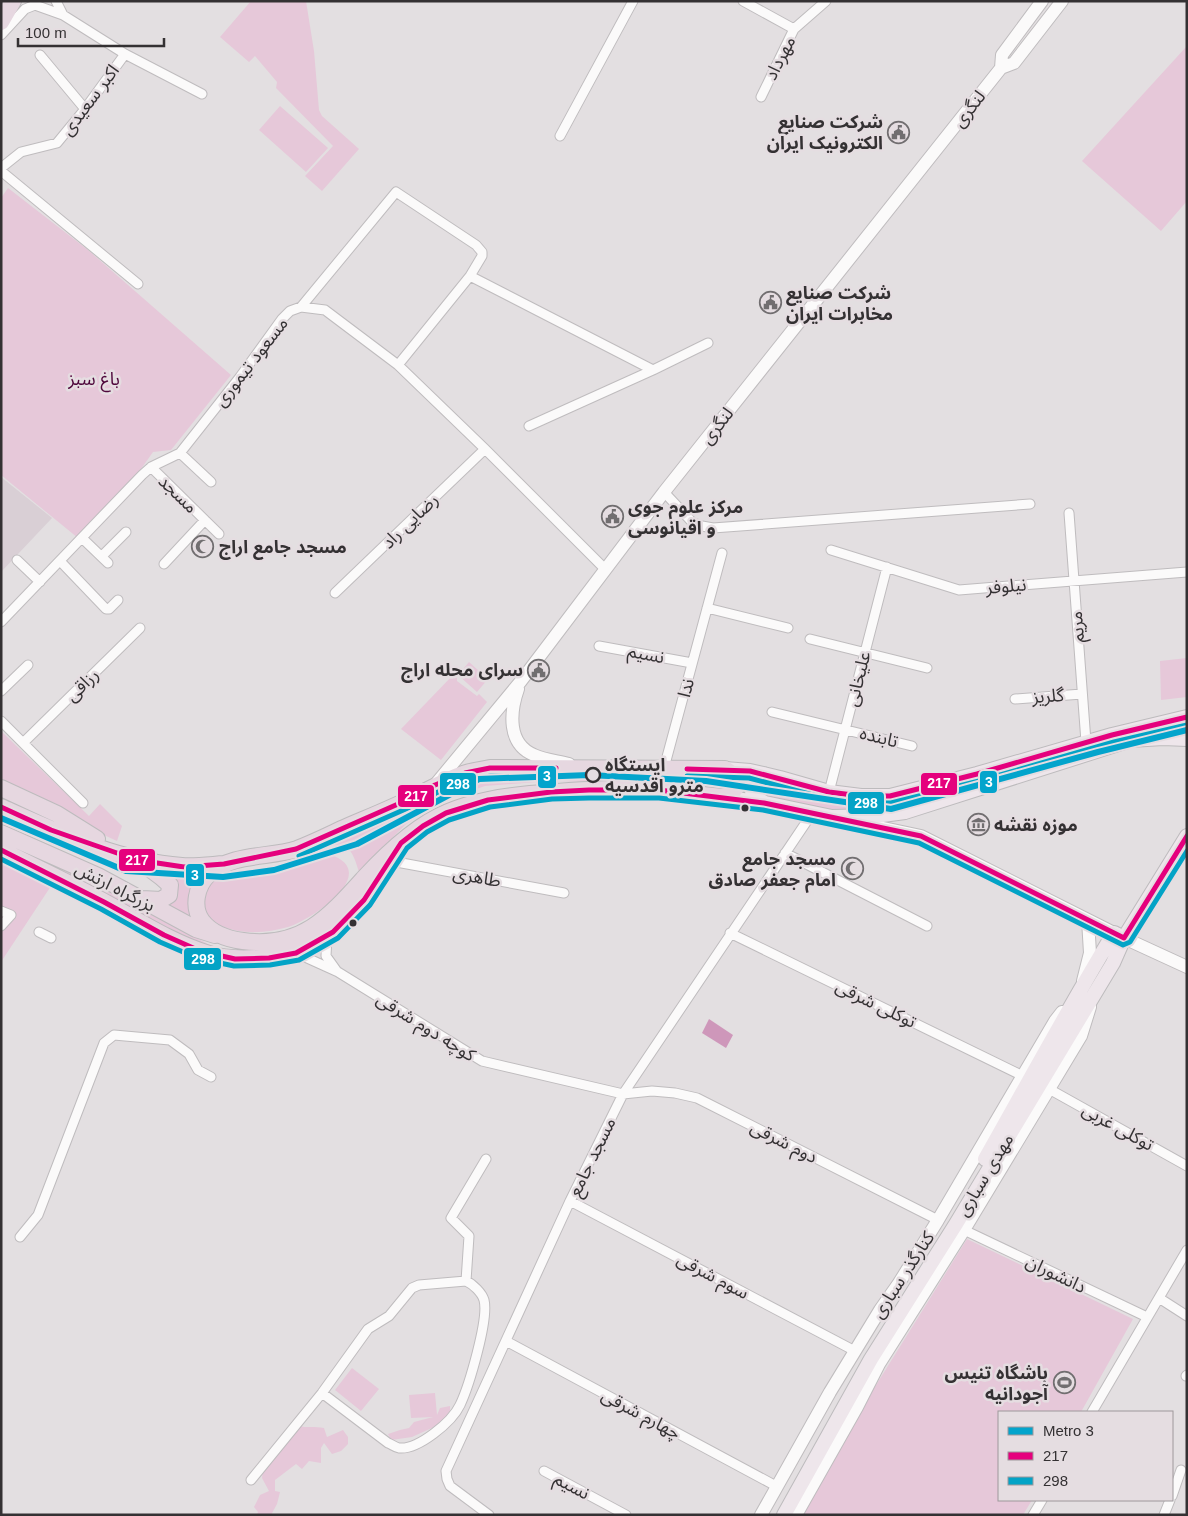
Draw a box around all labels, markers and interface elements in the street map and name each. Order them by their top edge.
scale bar [18,15,164,47]
text: 100 m [25,24,67,41]
street label: مهرداد [761,33,800,84]
street label: اکبر سعیدی [57,61,124,140]
street label: لنگری [949,87,990,132]
place label: شرکت صنایع الکترونیک ایران [767,112,883,154]
public building icon: شرکت صنایع الکترونیک ایران [887,120,911,144]
place label: شرکت صنایع مخابرات ایران [786,283,893,325]
public building icon: شرکت صنایع مخابرات ایران [758,291,782,315]
street label: مسعود تیموری [210,313,293,411]
park label: باغ سبز [67,369,120,393]
street label: لنگری [697,404,738,449]
street label: مسجد [155,471,201,517]
street label: رضایی راد [378,489,443,553]
place label: مرکز علوم جوی و اقیانوسی [628,497,743,538]
public building icon: مرکز علوم جوی و اقیانوسی [600,505,624,529]
mosque icon: مسجد جامع اراج [191,535,215,559]
place label: مسجد جامع اراج [219,537,347,560]
street label: نیلوفر [984,574,1027,599]
street label: مریم [1066,610,1091,643]
street label: نسیم [625,641,666,670]
street label: علیخانی [842,649,875,709]
public building icon: سرای محله اراج [527,658,551,682]
place label: سرای محله اراج [401,660,523,683]
street label: رزاقی [61,664,103,706]
street label: ندا [674,676,698,700]
street label: گلریز [1030,685,1065,708]
street label: تابنده [858,723,900,751]
place label: ایستگاه مترو اقدسیه [605,755,704,797]
line badge: 3 [537,765,557,789]
marker: ایستگاه مترو اقدسیه [585,767,601,783]
text: 3 [543,768,551,784]
line badge: 3 [979,770,998,794]
line badge: 298 [439,772,477,796]
line badge: 217 [920,772,958,796]
text: 3 [985,774,993,790]
text: 217 [927,775,951,791]
text: 298 [446,776,470,792]
line badge: 217 [397,784,435,808]
text: 217 [404,788,428,804]
line badge: 298 [847,791,885,815]
text: 298 [854,795,878,811]
unlabelled marker [740,803,750,813]
museum icon: موزه نقشه [966,813,990,837]
place label: موزه نقشه [994,815,1078,836]
line badge: 217 [118,848,156,872]
place label: مسجد جامع امام جعفر صادق [709,849,836,893]
text: 217 [125,852,149,868]
mosque icon: مسجد جامع امام جعفر صادق [840,857,864,881]
street label: بزرگراه ارتش [71,858,158,917]
line badge: 3 [185,863,205,887]
street label: طاهری [451,863,503,892]
text: 3 [191,867,199,883]
unlabelled marker [348,918,358,928]
line badge: 298 [183,947,222,971]
text: 298 [191,951,215,967]
street label: توکلی شرقی [832,976,919,1033]
street label: کوچه دوم شرقی [371,989,480,1069]
street label: توکلی غربی [1078,1099,1157,1156]
street label: مسجد جامع [564,1114,623,1202]
street label: دوم شرقی [745,1117,821,1171]
street label: مهدی سباری [953,1130,1018,1220]
street label: کنارگذر سباری [868,1227,940,1323]
street label: سوم شرقی [672,1249,752,1307]
street label: دانشوران [1022,1251,1089,1298]
place label: باشگاه تنیس آجودانیه [944,1363,1049,1404]
sports icon: باشگاه تنیس آجودانیه [1052,1371,1076,1395]
street label: چهارم شرقی [596,1385,684,1447]
legend [998,1411,1173,1501]
text: Metro 3 [1043,1422,1094,1439]
text: 217 [1043,1447,1068,1464]
street label: نسیم [550,1468,593,1506]
text: 298 [1043,1472,1068,1489]

